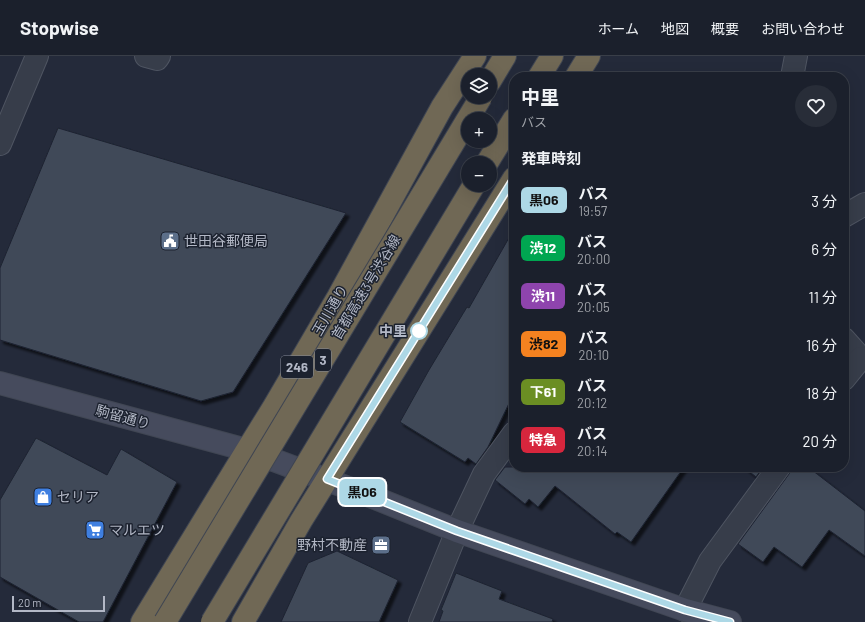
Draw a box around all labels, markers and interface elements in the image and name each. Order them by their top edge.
text: Stopwise [20,16,99,39]
text: ホーム [597,20,639,37]
text: 地図 [661,20,689,37]
text: 概要 [711,20,739,37]
text: お問い合わせ [761,20,845,37]
map controls [461,68,497,192]
button: layers [461,68,497,104]
text: 中里 [521,85,559,108]
button: heart [795,85,837,127]
button: + [461,112,497,148]
text: バス [521,114,547,130]
text: 発車時刻 [521,149,581,167]
button: − [461,156,497,192]
text: バス [579,184,609,202]
text: 黒06 [529,191,559,208]
text: 3 分 [811,192,837,210]
text: 19:57 [579,203,607,219]
public building icon: 世田谷郵便局 [159,230,181,252]
street label: 首都高速3号渋谷線 [328,231,404,342]
place label: 世田谷郵便局 [184,232,268,249]
text: バス [577,232,607,250]
text: 渋12 [530,239,556,256]
text: 6 分 [811,240,837,258]
text: 20:00 [577,251,610,267]
text: バス [577,280,607,298]
street label: 玉川通り [308,281,351,338]
text: 渋11 [531,287,555,304]
text: 11 分 [808,288,837,306]
text: 20:05 [577,299,610,315]
place label: 中里 [379,322,407,339]
marker: 中里 [410,322,428,340]
text: バス [578,328,608,346]
text: 渋82 [529,335,558,352]
text: 16 分 [806,336,837,354]
text: 20:10 [578,347,609,363]
road number: 3 [315,349,331,371]
road number: 246 [281,356,313,378]
text: バス [577,376,607,394]
text: 下61 [530,383,556,400]
text: 18 分 [806,384,837,402]
text: 20:12 [577,395,607,411]
street label: 駒留通り [94,401,152,432]
text: バス [577,424,607,442]
text: 特急 [529,431,557,448]
text: 20 分 [802,432,837,450]
text: 20:14 [577,443,607,459]
line badge: 黒06 [339,479,385,505]
text: 黒06 [347,483,377,500]
shop icon: セリア [32,486,54,508]
place label: セリア [57,488,99,505]
supermarket icon: マルエツ [84,519,106,541]
place label: マルエツ [109,521,165,538]
office icon: 野村不動産 [370,534,392,556]
place label: 野村不動産 [297,536,367,553]
scale bar [12,594,105,613]
text: 20 m [18,596,41,609]

